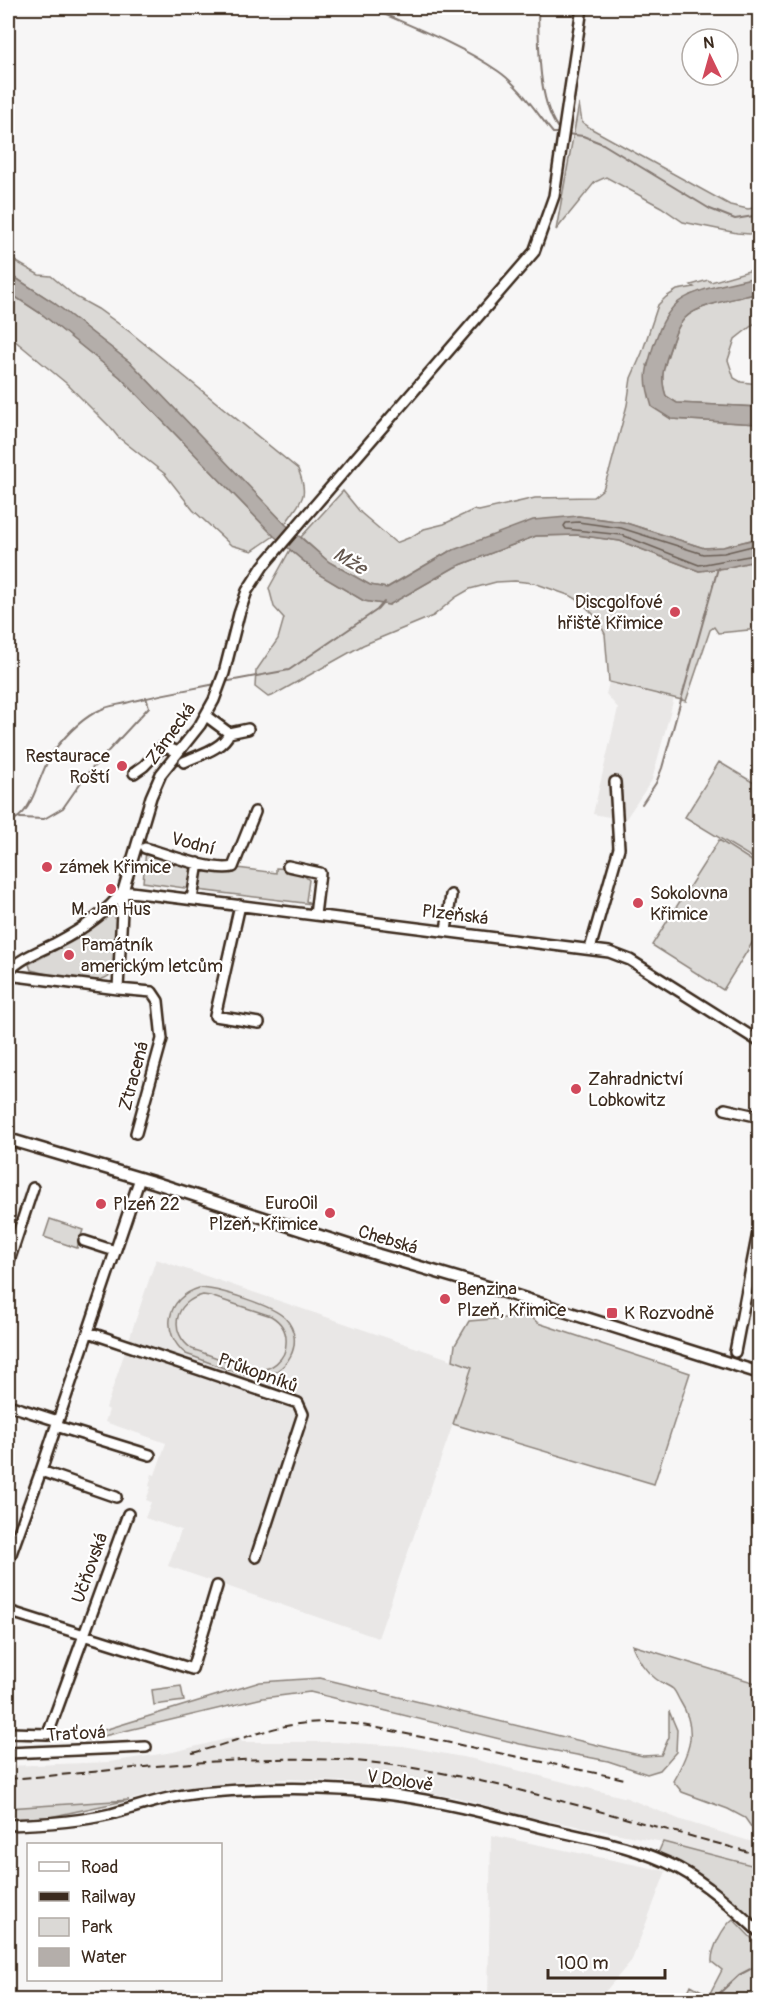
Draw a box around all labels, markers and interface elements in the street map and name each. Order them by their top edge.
north arrow [680,27,740,87]
text: N [703,33,715,53]
water label: Mže [329,541,373,582]
place label: Discgolfové hřiště Křimice [558,591,663,635]
marker: Discgolfové hřiště Křimice [668,605,682,619]
street label: Zámecká [141,699,201,769]
place label: Restaurace Roští [26,745,110,789]
marker: Restaurace Roští [115,759,129,773]
street label: Vodní [169,827,217,861]
place label: zámek Křimice [59,856,171,879]
marker: zámek Křimice [40,860,54,874]
marker: M. Jan Hus [104,882,118,896]
place label: Sokolovna Křimice [650,882,728,926]
marker: Sokolovna Křimice [631,896,645,910]
place label: M. Jan Hus [71,898,151,921]
street label: Plzeňská [420,900,490,930]
place label: Památník americkým letcům [81,934,223,978]
marker: Památník americkým letcům [62,948,76,962]
street label: Ztracená [114,1039,154,1113]
place label: Zahradnictví Lobkowitz [588,1068,684,1112]
marker: Zahradnictví Lobkowitz [569,1082,583,1096]
place label: EuroOil Plzeň, Křimice [209,1192,318,1236]
place label: Plzeň 22 [113,1193,180,1216]
marker: Plzeň 22 [94,1197,108,1211]
marker: EuroOil Plzeň, Křimice [323,1206,337,1220]
street label: Chebská [355,1220,421,1260]
place label: Benzina Plzeň, Křimice [457,1278,566,1322]
marker: Benzina Plzeň, Křimice [438,1292,452,1306]
place label: K Rozvodně [624,1302,715,1325]
marker: K Rozvodně [605,1306,619,1320]
street label: Průkopníků [215,1348,301,1398]
street label: Učňovská [67,1530,113,1606]
street label: Traťová [46,1721,106,1747]
street label: V Dolově [365,1765,435,1797]
legend [27,1843,222,1981]
text: Road [81,1856,118,1879]
text: Railway [81,1886,136,1909]
text: Park [81,1916,113,1939]
scale bar [548,1942,665,1980]
text: Water [81,1946,127,1969]
text: 100 m [557,1952,609,1975]

